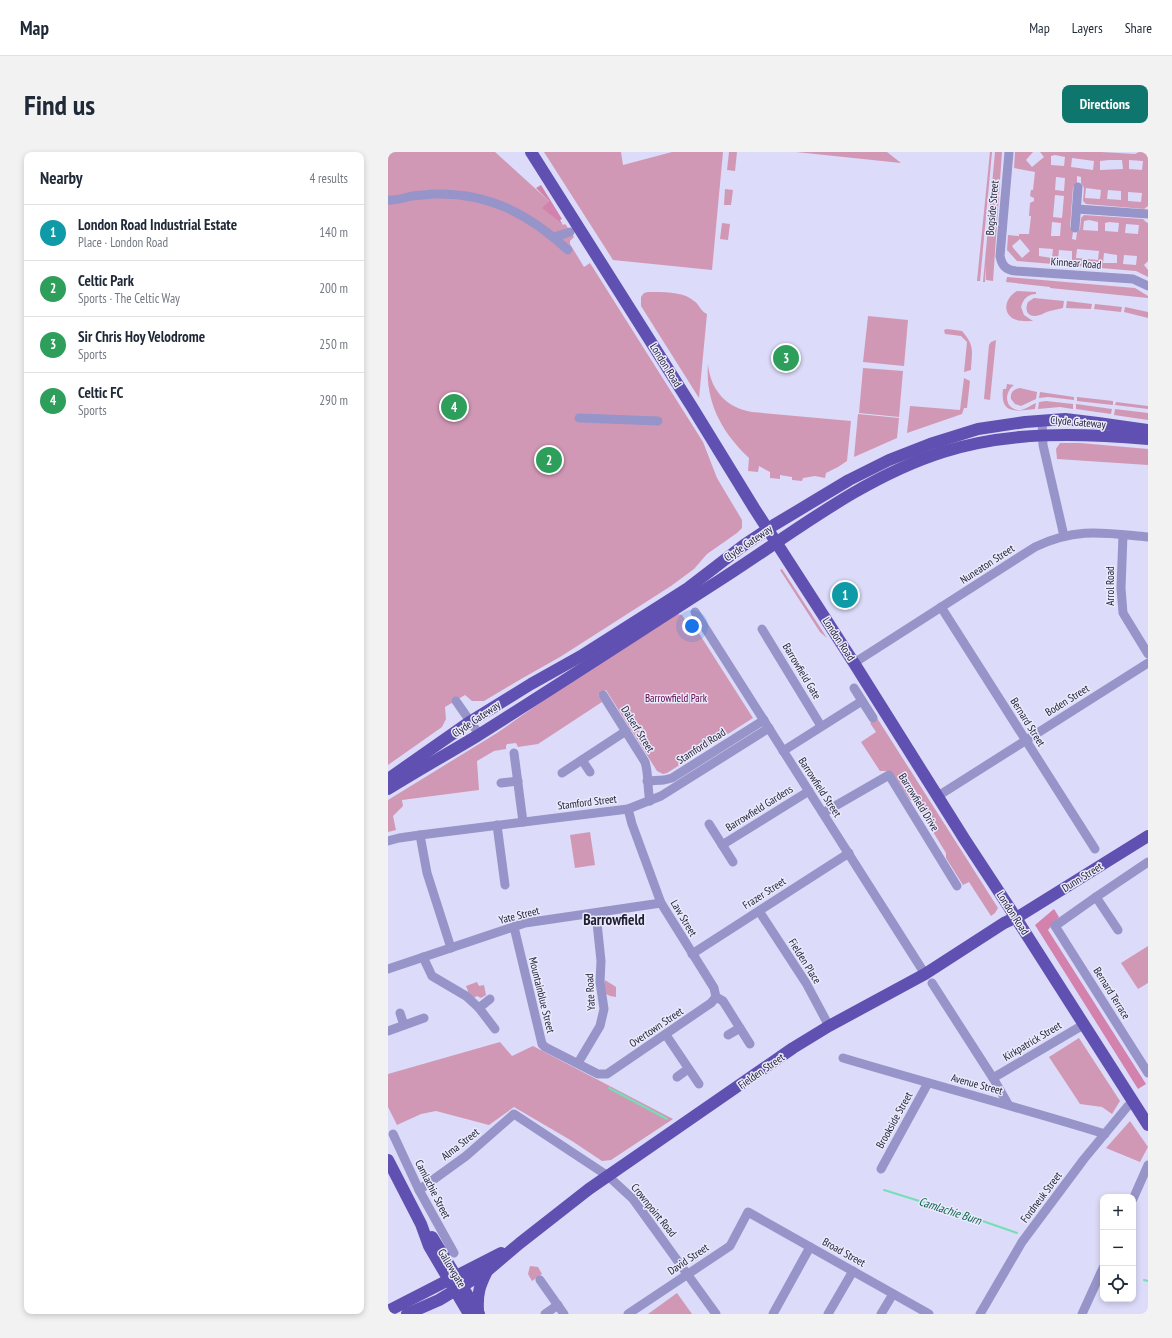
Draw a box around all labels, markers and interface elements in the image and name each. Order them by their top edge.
text: Map [20,16,49,40]
text: Map [1029,19,1050,37]
text: Layers [1072,19,1103,37]
text: Share [1125,19,1152,37]
button: Directions [1062,85,1148,123]
text: Find us [24,86,95,123]
text: Nearby [40,167,83,189]
text: 4 results [309,170,348,187]
street label: Bogside Street [983,180,1001,236]
text: London Road Industrial Estate [78,215,237,234]
text: 1 [50,224,56,241]
text: 140 m [319,224,348,241]
text: Place · London Road [78,234,168,251]
street label: Kinnear Road [1050,254,1102,272]
text: Celtic Park [78,271,134,290]
text: 2 [50,280,56,297]
text: 200 m [319,280,348,297]
text: Sports · The Celtic Way [78,290,180,307]
text: Sir Chris Hoy Velodrome [78,327,205,346]
text: 3 [50,336,56,353]
text: 250 m [319,336,348,353]
street label: London Road [647,340,685,390]
pin: 3 [773,343,799,373]
text: Sports [78,346,107,363]
text: Celtic FC [78,383,123,402]
text: 4 [50,392,56,409]
text: 290 m [319,392,348,409]
pin: 4 [441,392,467,422]
text: Sports [78,402,107,419]
street label: Clyde Gateway [1050,413,1107,431]
pin: 2 [536,445,562,475]
street label: Clyde Gateway [721,521,776,564]
street label: Nuneaton Street [957,541,1017,587]
street label: Arrol Road [1103,566,1117,606]
pin: 1 [832,580,858,610]
street label: London Road [820,615,858,664]
your location [682,616,702,636]
street label: Barrowfield Gate [780,640,824,702]
street label: Boden Street [1042,681,1092,719]
park label: Barrowfield Park [645,691,708,705]
street label: Bernard Street [1008,695,1048,749]
street label: Clyde Gateway [449,697,504,740]
street label: Dalserf Street [618,703,658,755]
street label: Stamford Road [674,725,728,767]
street label: Barrowfield Street [795,754,845,820]
street label: Barrowfield Drive [896,770,943,834]
street label: Barrowfield Gardens [723,782,795,834]
street label: Stamford Street [557,791,617,813]
street label: Dunn Street [1059,859,1105,895]
street label: Frazer Street [740,874,788,912]
street label: London Road [994,889,1032,938]
street label: Law Street [668,897,700,939]
street label: Yate Street [497,903,541,927]
district label: Barrowfield [583,910,645,929]
street label: Fielden Place [786,936,825,987]
street label: Mountainblue Street [526,956,558,1034]
street label: Bernard Terrace [1090,964,1134,1022]
street label: Yate Road [582,973,598,1011]
street label: Overtown Street [626,1004,686,1050]
street label: Kirkpatrick Street [1000,1018,1064,1064]
street label: Fielden Street [735,1050,787,1092]
street label: Avenue Street [950,1070,1004,1098]
street label: Brookside Street [873,1089,915,1151]
street label: Alma Street [438,1125,482,1163]
street label: Camlachie Street [412,1157,454,1221]
street label: Fordneuk Street [1017,1169,1065,1225]
street label: Crownpoint Road [628,1180,680,1240]
water label: Camlachie Burn [917,1193,984,1228]
map controls [1100,1194,1136,1302]
button: + [1100,1194,1136,1230]
button: − [1100,1230,1136,1266]
street label: Broad Street [820,1234,868,1270]
street label: David Street [665,1240,711,1278]
street label: Gallowgate [435,1246,469,1290]
button: locate [1100,1266,1136,1302]

